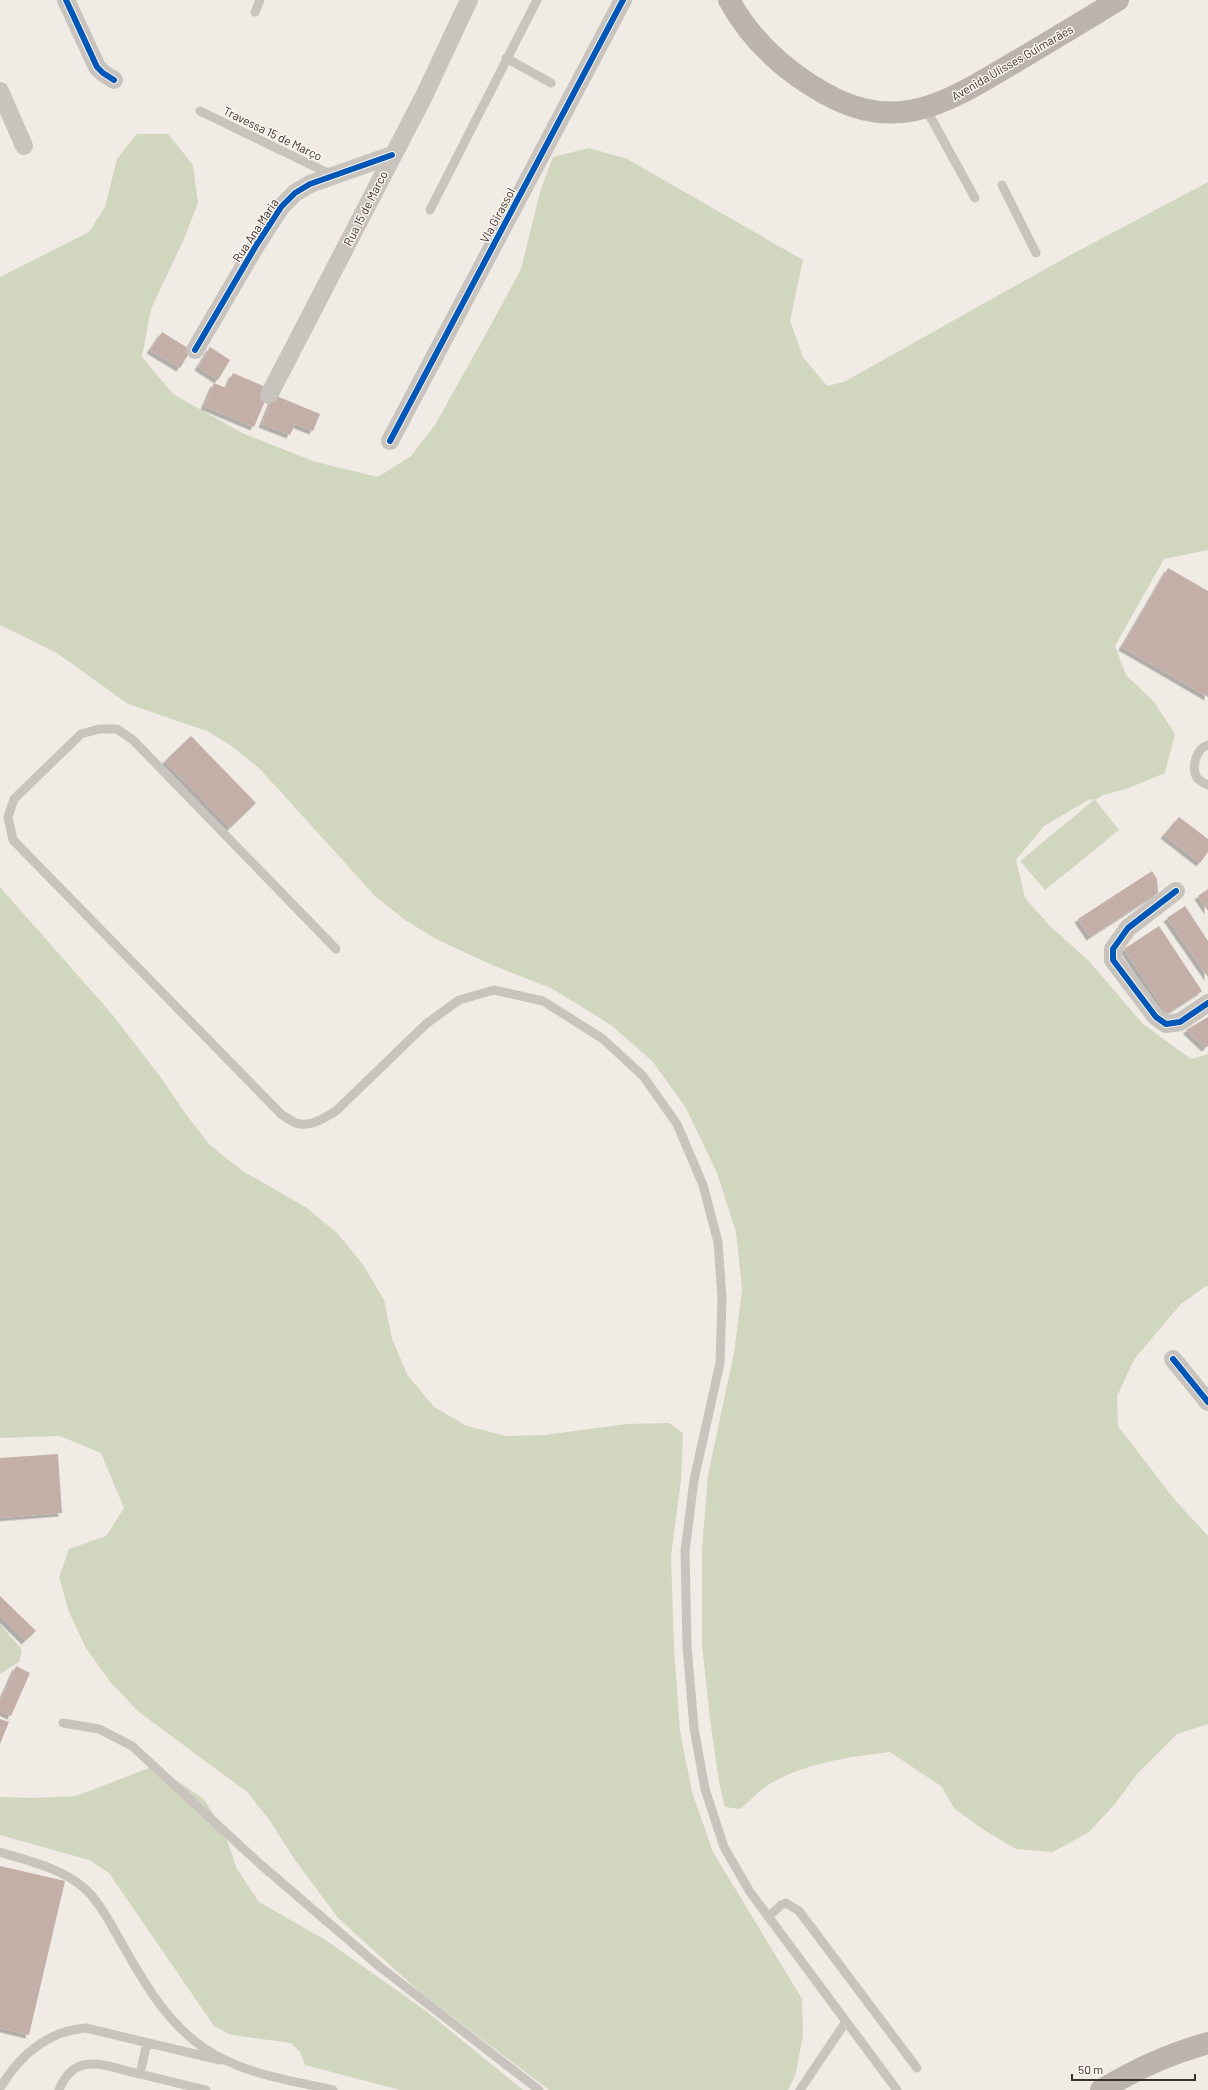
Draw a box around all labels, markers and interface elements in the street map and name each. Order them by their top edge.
street label: Avenida Ulisses Guimarães [949,21,1076,103]
street label: Travessa 15 de Março [221,103,325,163]
street label: Rua 15 de Marco [340,168,390,248]
street label: VIa Girassol [477,185,517,245]
street label: Rua Ana Maria [229,196,281,264]
scale bar [1072,2056,1195,2082]
text: 50 m [1078,2062,1103,2076]

